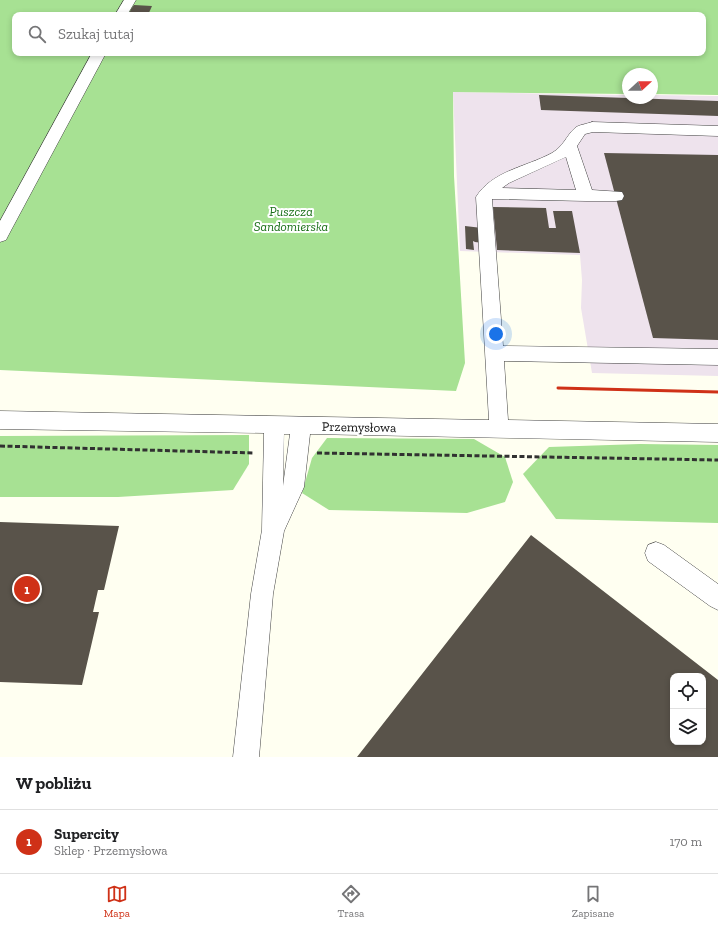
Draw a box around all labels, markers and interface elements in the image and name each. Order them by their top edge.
search box [12,12,706,56]
icon: search [26,23,48,45]
text: Szukaj tutaj [58,25,134,43]
north arrow [622,68,658,104]
park label: Puszcza Sandomierska [254,204,328,234]
your location [486,324,506,344]
street label: Przemysłowa [322,419,397,435]
pin: 1 [14,574,40,604]
map controls [670,673,706,745]
button: locate [670,673,706,709]
button: layers [670,709,706,745]
text: W pobliżu [16,773,91,793]
text: Supercity [54,825,119,843]
text: 1 [26,834,32,849]
text: 170 m [669,834,702,849]
text: Sklep · Przemysłowa [54,843,168,858]
tab: Mapa [104,883,130,920]
tab: Trasa [338,883,364,920]
tab: Zapisane [572,883,614,920]

